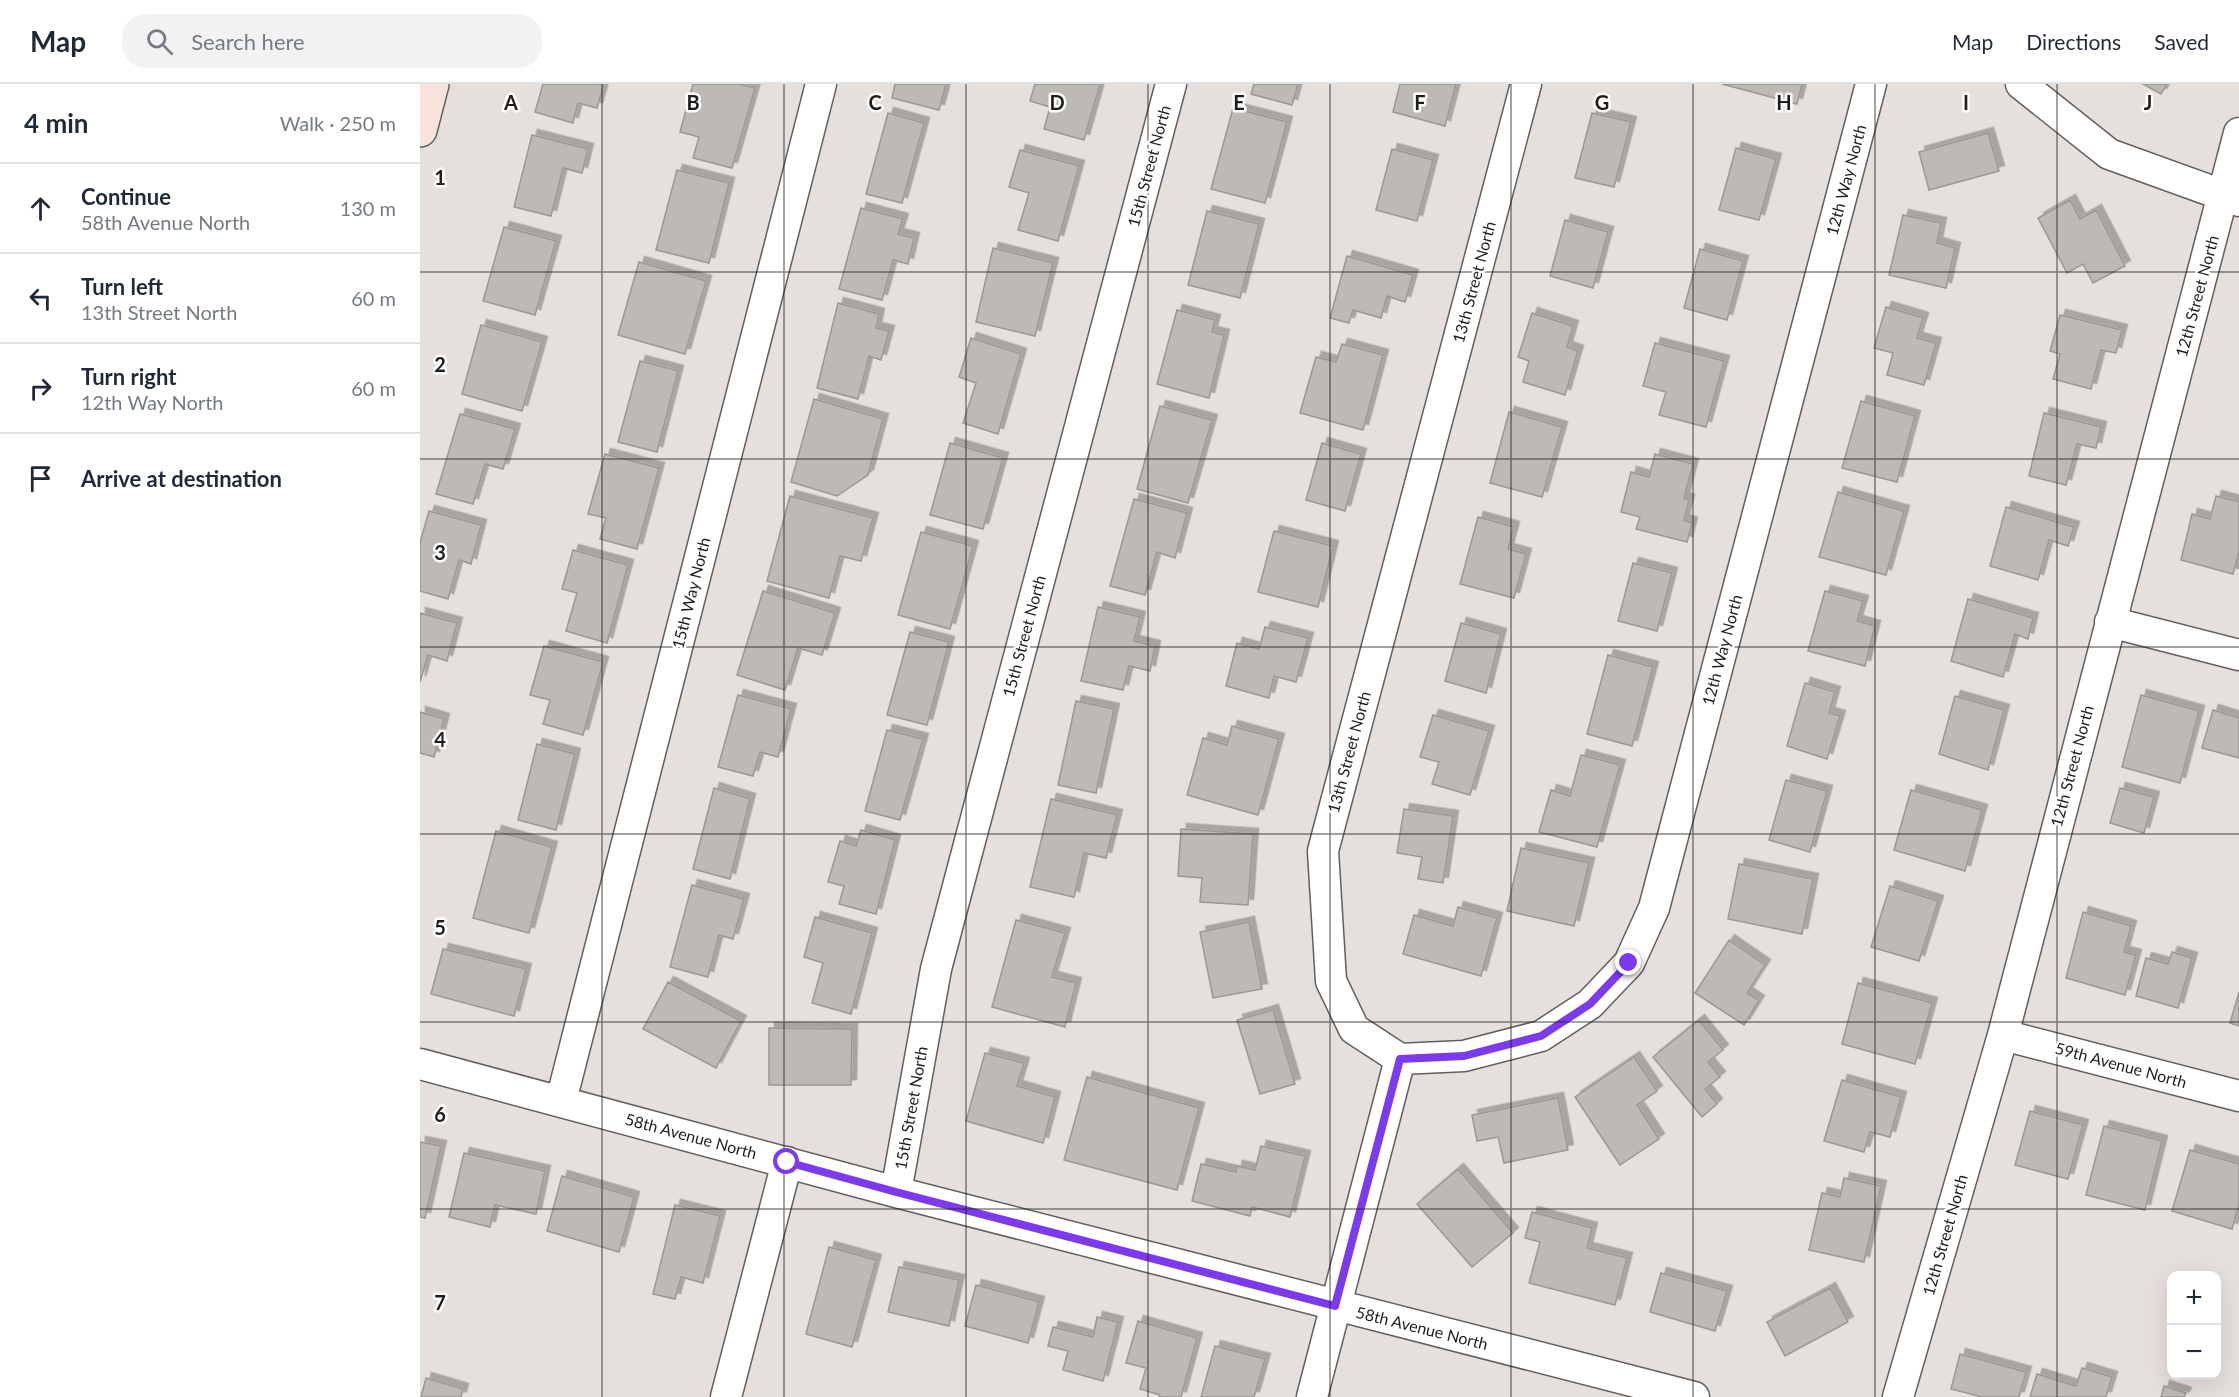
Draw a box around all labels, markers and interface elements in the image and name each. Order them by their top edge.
search box [122,14,542,68]
text: Map [30,24,86,58]
icon: search [143,25,176,58]
text: Search here [191,28,305,55]
text: Map [1952,29,1993,54]
text: Directions [2026,29,2121,54]
text: Saved [2154,29,2209,54]
text: A [503,90,518,114]
text: B [686,90,700,114]
text: C [868,90,882,114]
text: D [1049,90,1065,114]
text: E [1233,90,1245,114]
text: F [1414,90,1426,114]
text: G [1595,90,1609,114]
text: H [1776,90,1792,114]
text: I [1963,90,1969,114]
text: J [2144,90,2152,114]
street label: 15th Street North [1123,103,1174,229]
text: 4 min [24,107,88,139]
text: Walk · 250 m [280,111,396,135]
street label: 12th Way North [1822,122,1869,237]
text: 1 [434,165,446,189]
text: Continue [81,183,171,210]
icon: ahead [24,192,57,225]
text: 130 m [340,196,396,220]
text: 58th Avenue North [81,210,250,234]
street label: 13th Street North [1448,219,1499,345]
street label: 12th Street North [2171,233,2222,359]
text: Turn left [81,273,163,300]
icon: left [24,282,57,315]
text: 60 m [351,286,396,310]
text: 13th Street North [81,300,237,324]
text: 2 [434,352,446,376]
text: Turn right [81,363,176,390]
icon: right [24,372,57,405]
text: 60 m [351,376,396,400]
text: 12th Way North [81,390,224,414]
icon: arrive [24,462,57,495]
text: Arrive at destination [81,465,282,492]
street label: 15th Way North [668,535,714,650]
text: 3 [434,540,446,564]
street label: 15th Street North [998,573,1049,699]
street label: 12th Way North [1698,592,1745,707]
street label: 13th Street North [1323,689,1374,815]
street label: 12th Street North [2046,703,2097,829]
text: 4 [434,727,446,751]
text: 5 [434,915,446,939]
route end [1615,949,1641,975]
street label: 59th Avenue North [2053,1038,2189,1091]
street label: 15th Street North [890,1045,931,1171]
text: 6 [434,1102,446,1126]
street label: 58th Avenue North [623,1109,759,1162]
route start [773,1148,799,1174]
street label: 12th Street North [1918,1172,1971,1298]
map controls [2167,1271,2221,1379]
button: + [2167,1271,2221,1325]
text: 7 [434,1290,446,1314]
street label: 58th Avenue North [1354,1302,1490,1353]
button: − [2167,1325,2221,1379]

